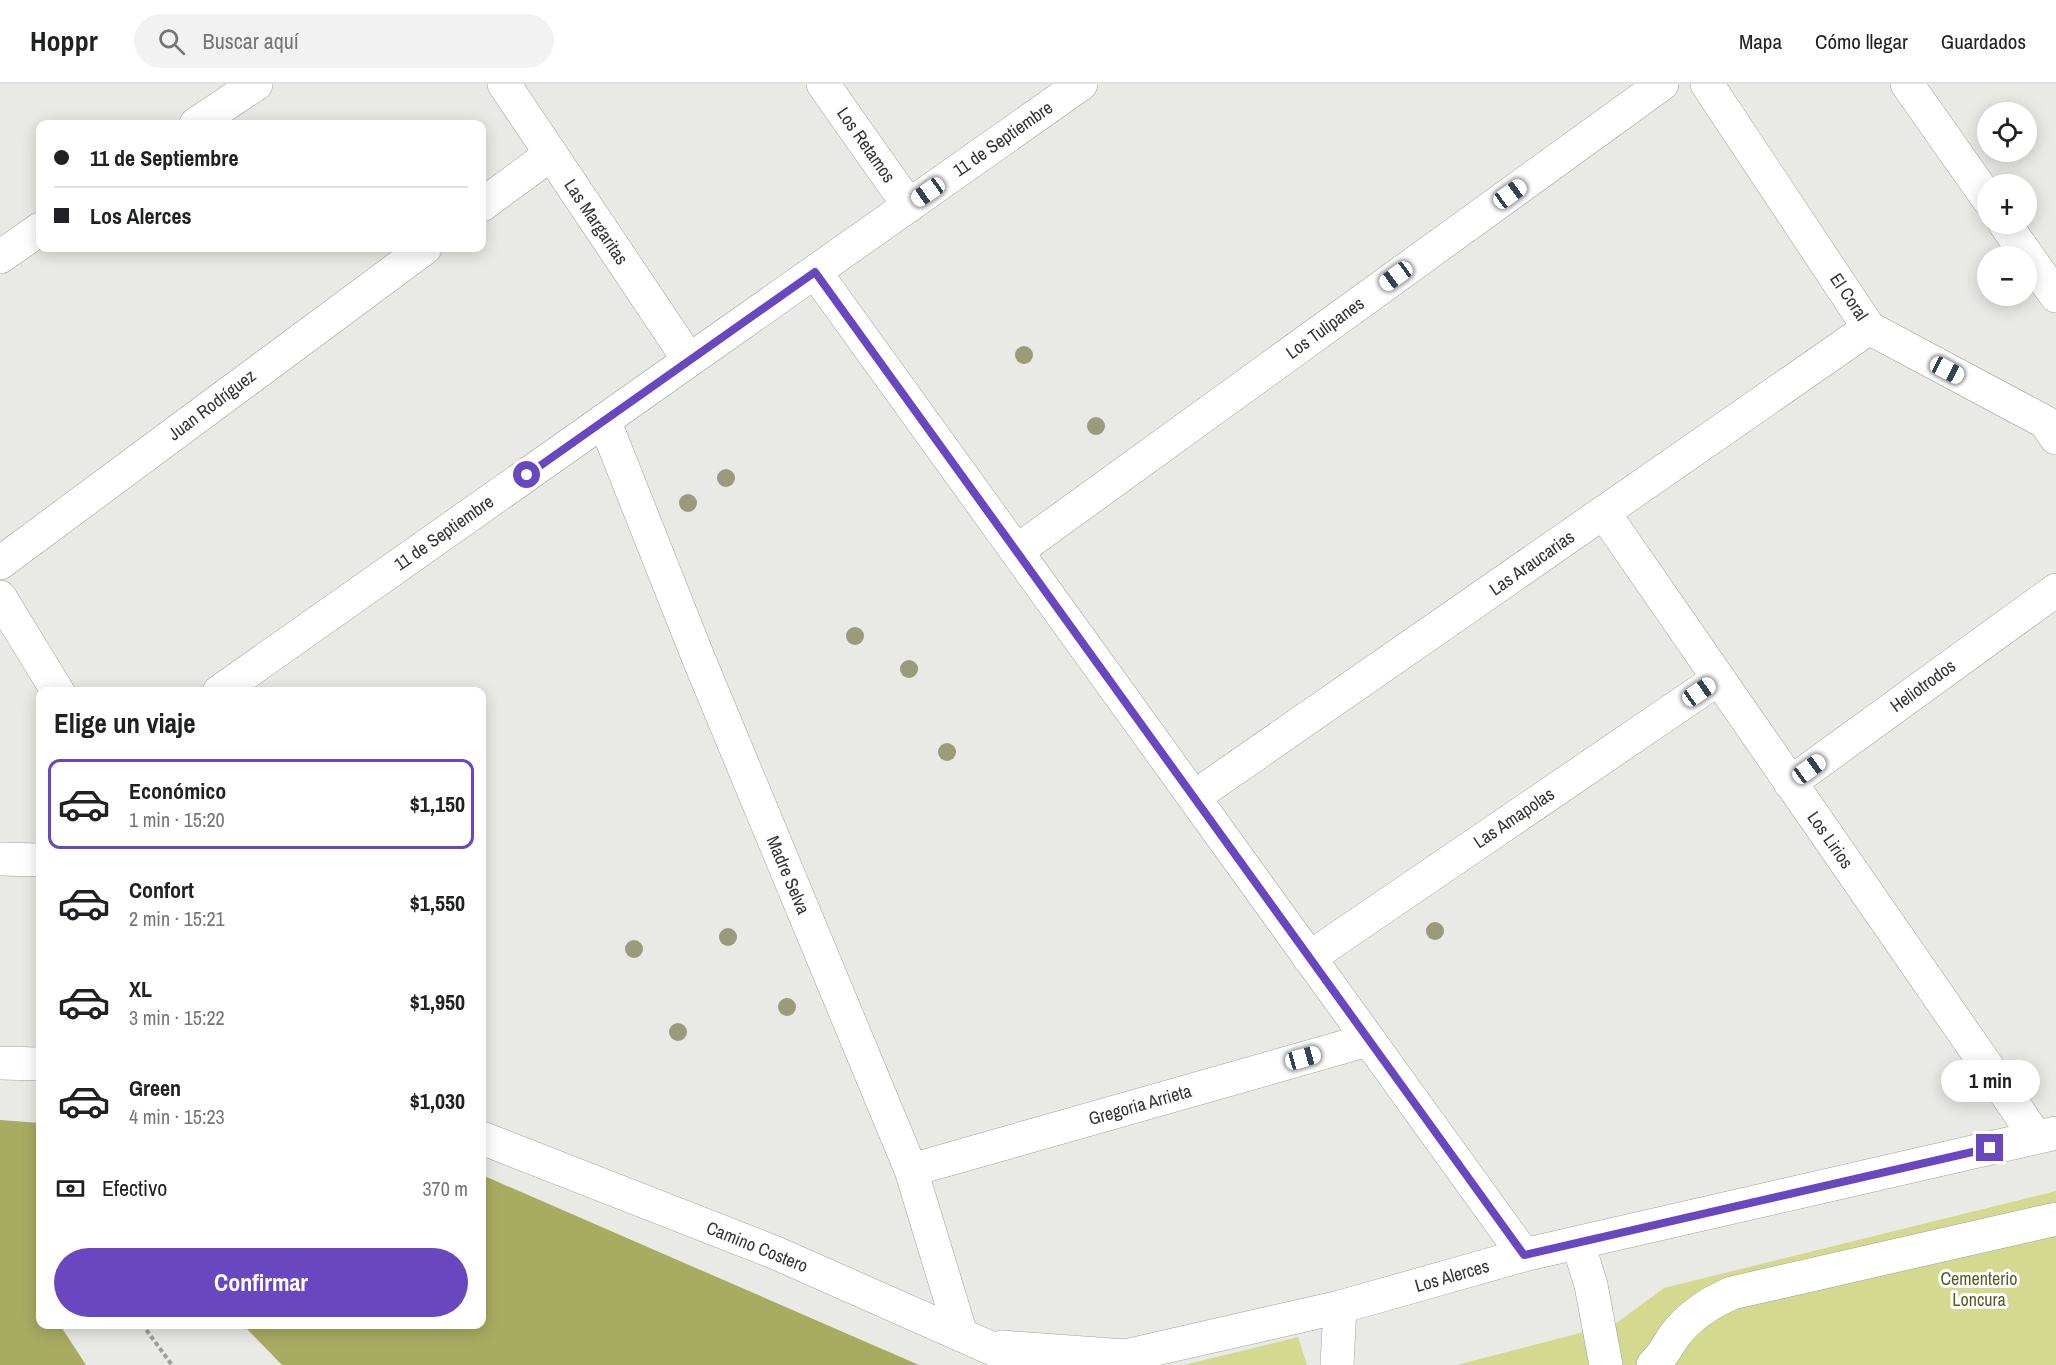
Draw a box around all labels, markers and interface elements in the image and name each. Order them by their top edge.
search box [134,14,554,68]
text: Hoppr [30,22,98,60]
icon: search [155,25,188,58]
text: Buscar aquí [203,26,299,56]
text: Mapa [1739,27,1782,56]
text: Cómo llegar [1815,27,1908,56]
text: Guardados [1941,27,2026,56]
street label: 11 de Septiembre [948,95,1058,182]
street label: Los Retamos [831,102,902,188]
map controls [1977,102,2037,306]
button: locate [1977,102,2037,162]
text: 11 de Septiembre [90,143,238,173]
street label: Las Margaritas [559,174,634,270]
car [908,174,948,210]
button: + [1977,174,2037,234]
car [1490,176,1530,212]
text: Los Alerces [90,201,192,231]
button: − [1977,246,2037,306]
car [1376,258,1416,294]
street label: El Coral [1824,268,1874,325]
street label: Los Tulipanes [1280,291,1369,365]
car [1927,354,1967,386]
street label: Juan Rodríguez [163,363,261,446]
route start [513,461,540,488]
street label: 11 de Septiembre [389,489,499,576]
street label: Las Araucarias [1484,524,1579,601]
street label: Heliotrodos [1885,653,1961,718]
car [1679,674,1719,710]
text: Elige un viaje [54,705,196,741]
car [1789,751,1829,787]
text: Económico [129,776,226,806]
icon: car [57,777,111,831]
street label: Las Amapolas [1468,781,1559,854]
text: $1,150 [410,789,465,819]
text: 1 min · 15:20 [129,806,225,833]
street label: Los Lirios [1802,806,1859,873]
street label: Madre Selva [761,832,816,918]
text: Confort [129,875,194,905]
icon: car [57,876,111,930]
text: $1,550 [410,888,465,918]
text: 2 min · 15:21 [129,905,225,932]
text: XL [129,974,152,1004]
icon: car [57,975,111,1029]
text: $1,950 [410,987,465,1017]
text: 3 min · 15:22 [129,1004,225,1031]
car [1283,1044,1323,1072]
callout: 1 min [1940,1061,2040,1103]
text: 1 min [1969,1067,2012,1094]
text: Green [129,1073,181,1103]
icon: car [57,1074,111,1128]
street label: Gregoria Arrieta [1086,1078,1194,1131]
text: $1,030 [410,1086,465,1116]
text: 4 min · 15:23 [129,1103,225,1130]
route end [1976,1134,2003,1161]
icon: cash [54,1172,87,1205]
text: Efectivo [102,1173,167,1203]
text: 370 m [422,1175,468,1202]
street label: Camino Costero [703,1215,812,1278]
button: Confirmar [54,1248,468,1317]
street label: Los Alerces [1412,1253,1492,1298]
park label: Cementerio Loncura [1940,1266,2018,1312]

